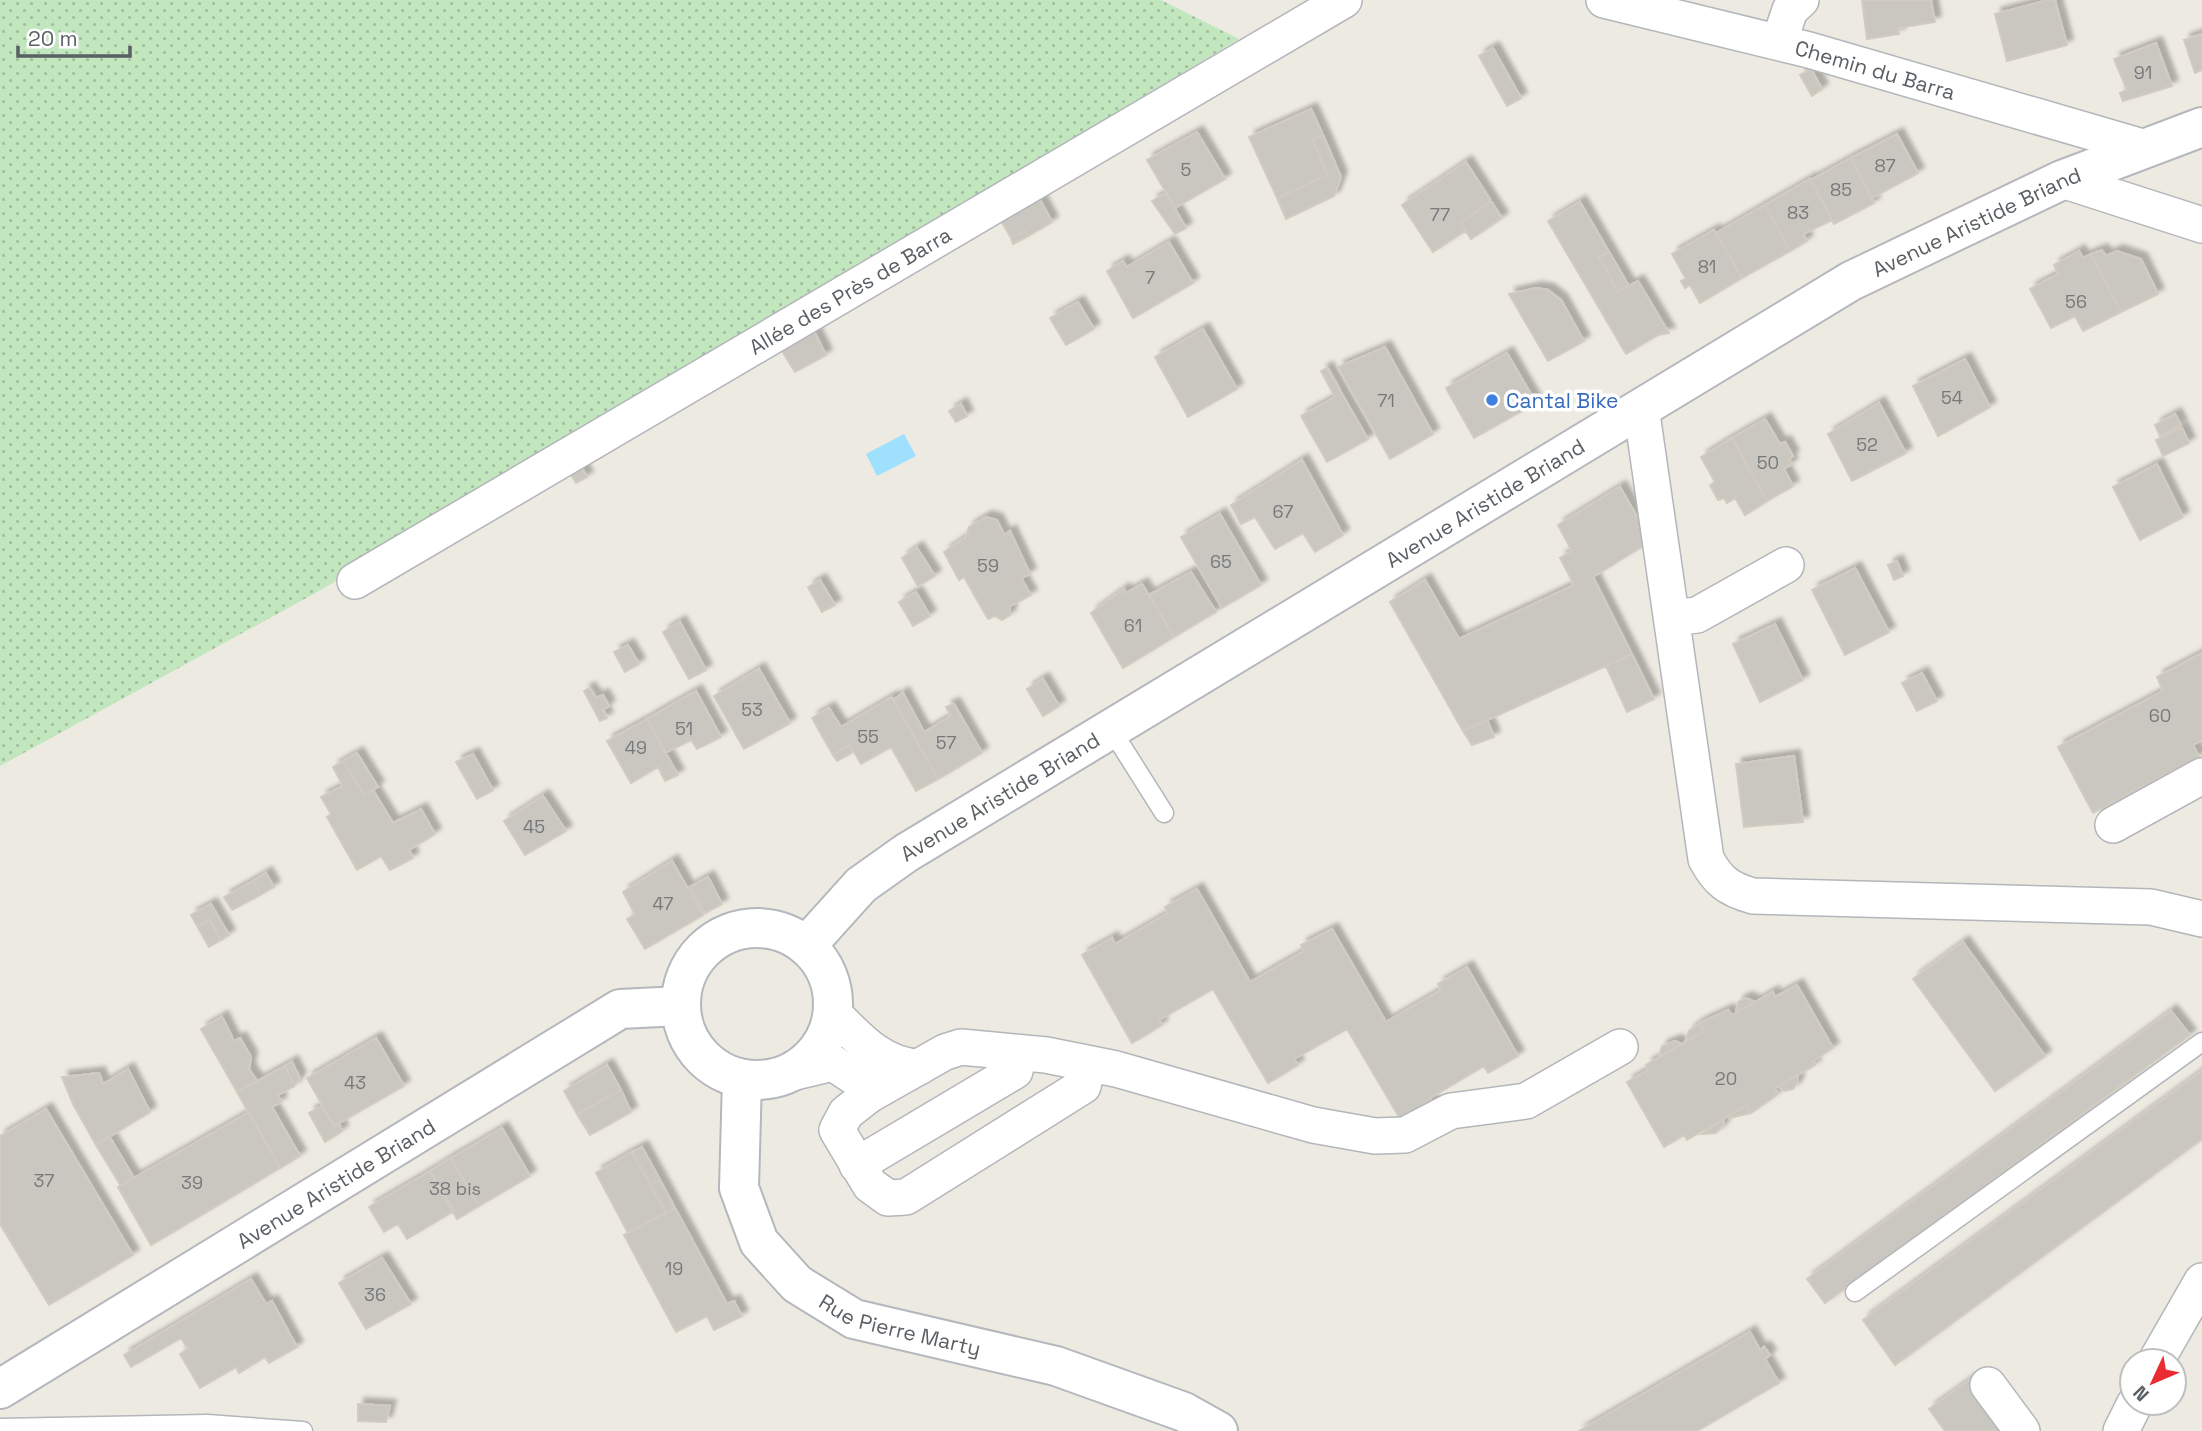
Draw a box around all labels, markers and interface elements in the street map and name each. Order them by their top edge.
scale bar [18,14,130,58]
text: 20 m [28,25,78,52]
street label: Chemin du Barra [1792,34,1959,105]
house number: 91 [2134,61,2152,84]
house number: 87 [1874,154,1896,177]
house number: 5 [1181,158,1191,181]
street label: Avenue Aristide Briand [1868,161,2085,282]
house number: 85 [1830,178,1852,201]
house number: 83 [1787,201,1809,224]
house number: 77 [1430,203,1450,226]
street label: Allée des Près de Barra [744,220,956,360]
house number: 81 [1698,255,1716,278]
house number: 7 [1145,266,1155,289]
house number: 56 [2065,290,2087,313]
house number: 54 [1941,386,1963,409]
place label: Cantal Bike [1506,387,1619,414]
house number: 71 [1377,389,1395,412]
marker: Cantal Bike [1484,392,1500,408]
street label: Avenue Aristide Briand [1380,432,1589,573]
house number: 52 [1856,433,1878,456]
house number: 50 [1757,451,1779,474]
house number: 67 [1273,500,1293,523]
house number: 65 [1210,550,1232,573]
house number: 59 [977,554,999,577]
house number: 61 [1124,614,1142,637]
house number: 53 [741,698,763,721]
house number: 60 [2149,704,2171,727]
house number: 51 [675,717,693,740]
house number: 55 [857,725,879,748]
street label: Avenue Aristide Briand [895,726,1104,867]
house number: 57 [936,731,956,754]
house number: 49 [625,736,647,759]
house number: 45 [523,815,545,838]
house number: 47 [653,892,673,915]
house number: 20 [1715,1067,1737,1090]
house number: 43 [344,1071,366,1094]
street label: Avenue Aristide Briand [232,1112,440,1254]
house number: 37 [33,1169,55,1192]
house number: 39 [181,1171,203,1194]
house number: 38 bis [429,1177,481,1200]
house number: 19 [665,1257,683,1280]
house number: 36 [364,1283,386,1306]
street label: Rue Pierre Marty [814,1287,984,1362]
north arrow [2118,1347,2188,1417]
text: N [2128,1380,2155,1407]

